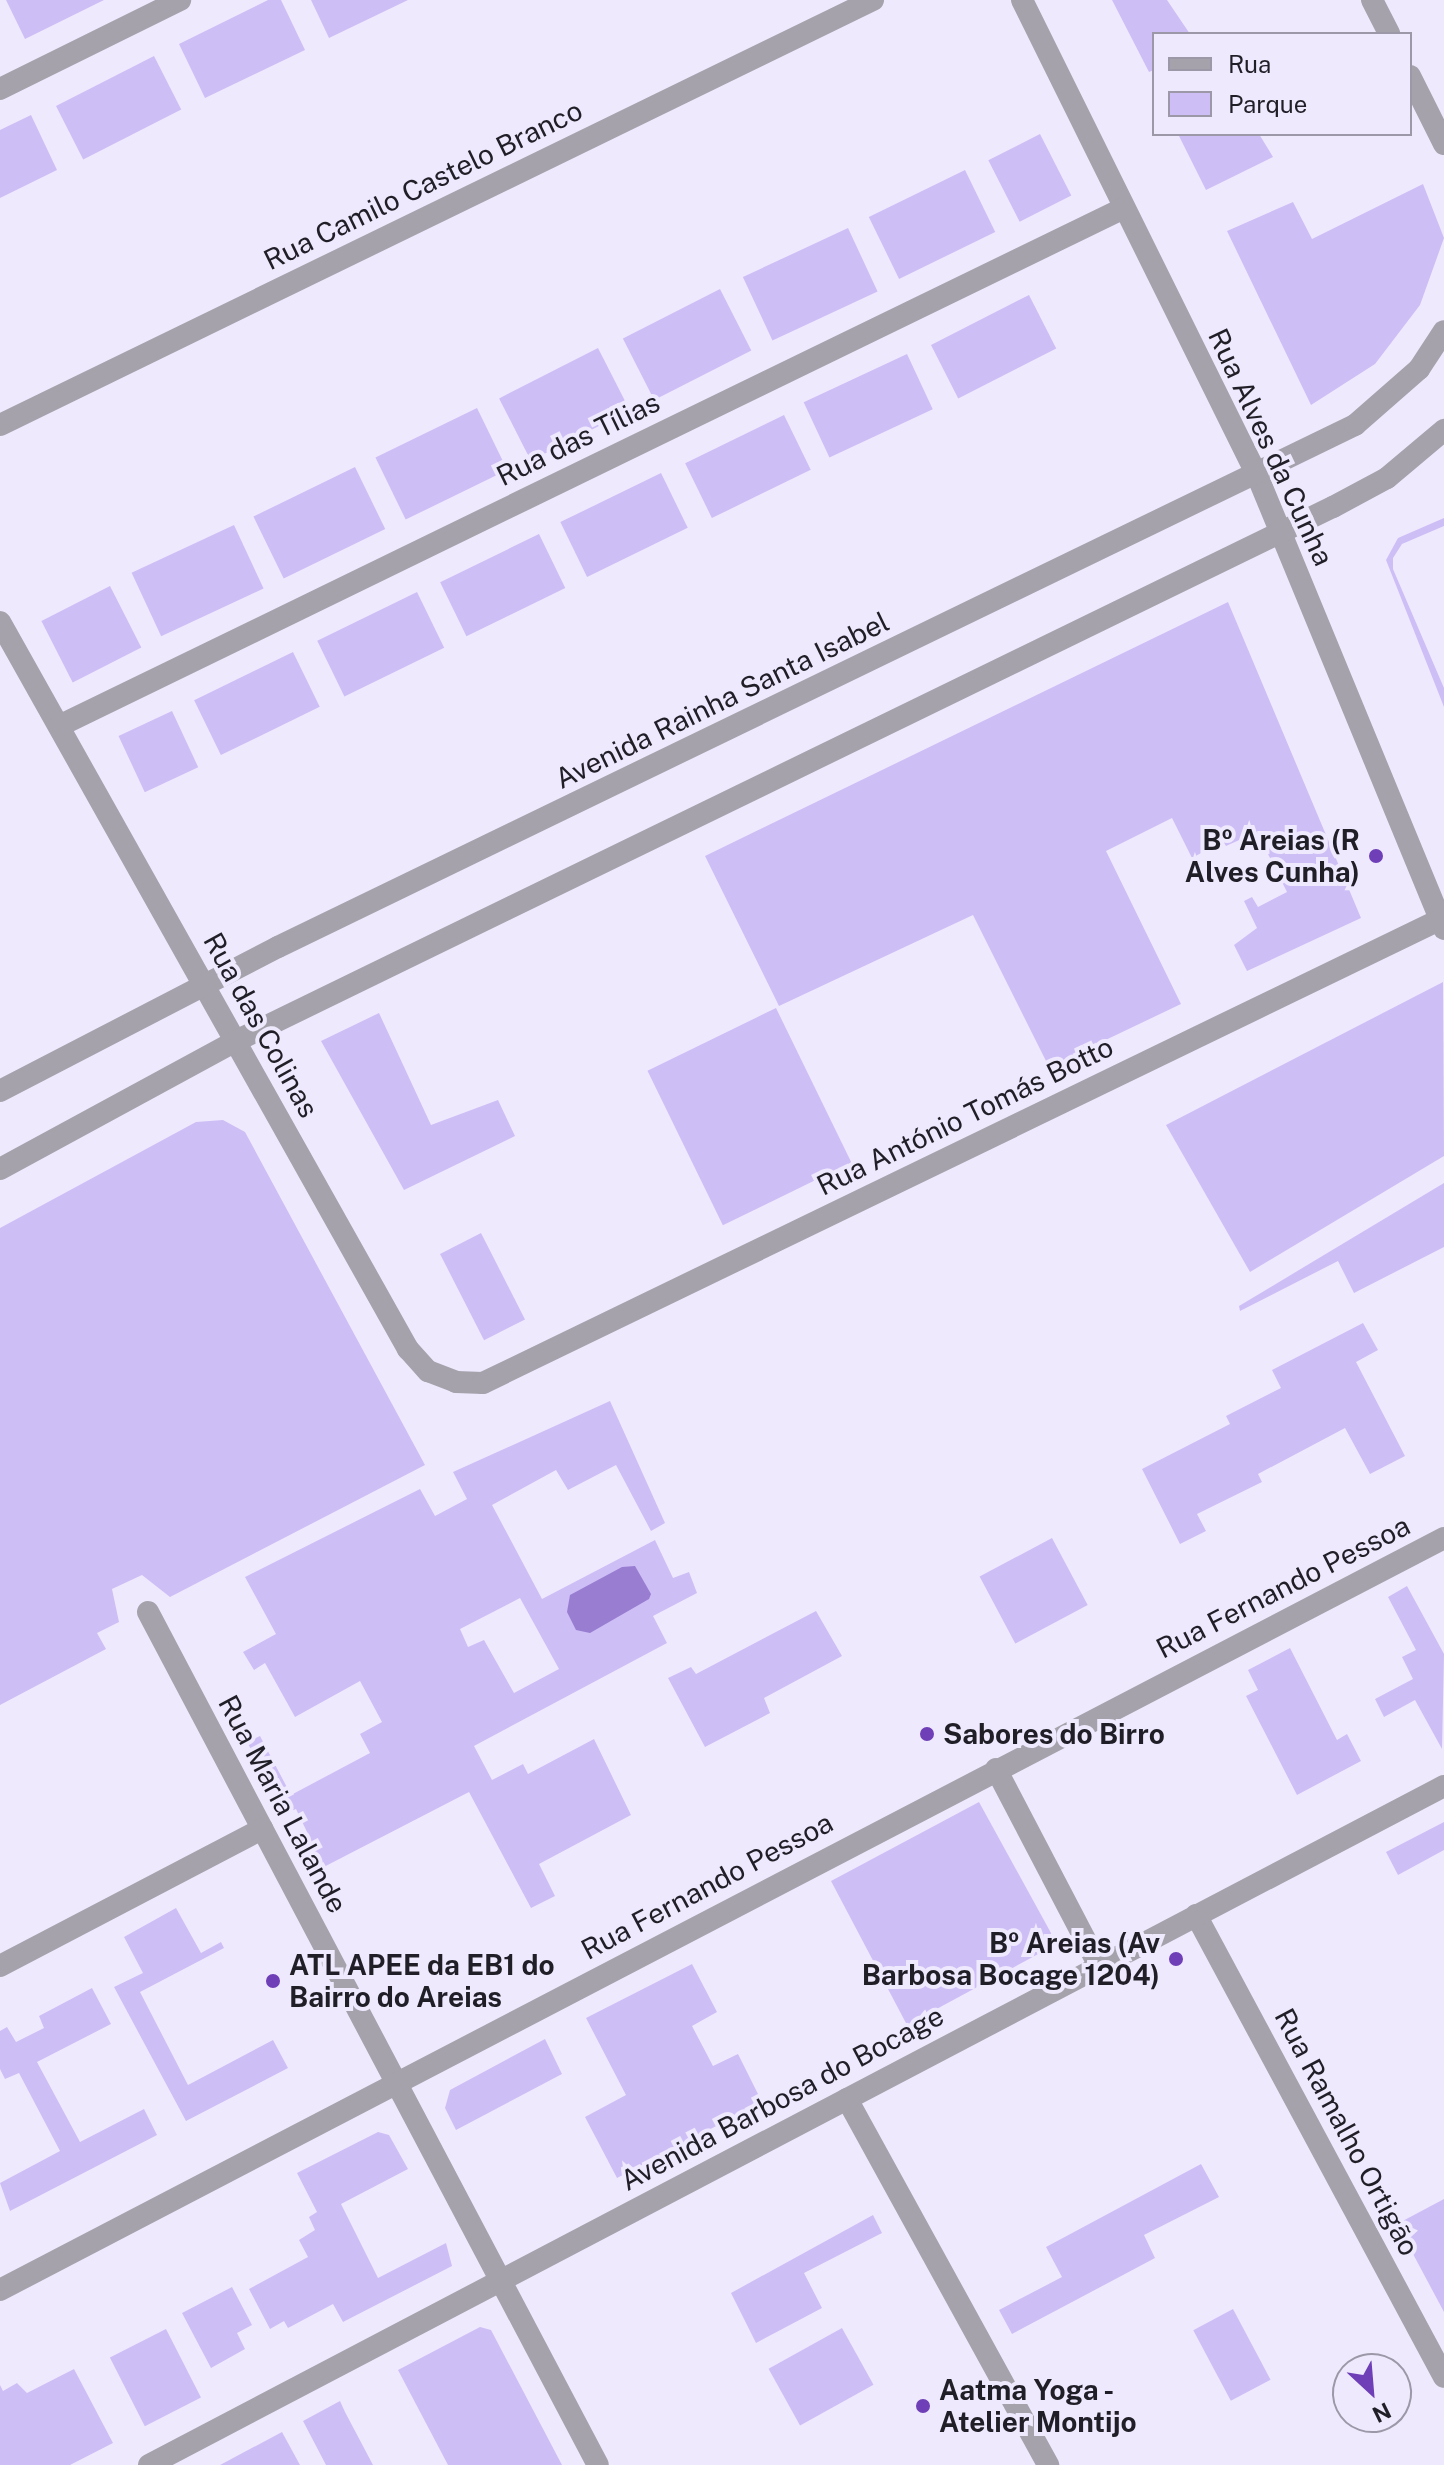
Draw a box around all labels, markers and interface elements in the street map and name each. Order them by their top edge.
legend [1152,32,1412,136]
text: Rua [1228,50,1271,78]
text: Parque [1228,90,1307,118]
street label: Rua Camilo Castelo Branco [258,93,588,277]
street label: Rua Alves da Cunha [1201,323,1341,571]
street label: Rua das Tílias [491,385,665,493]
street label: Avenida Rainha Santa Isabel [550,604,894,796]
place label: Bº Areias (R Alves Cunha) [1185,823,1360,889]
marker: Bº Areias (R Alves Cunha) [1367,847,1385,865]
street label: Rua das Colinas [196,927,326,1123]
street label: Rua António Tomás Botto [811,1030,1119,1202]
street label: Rua Fernando Pessoa [1151,1508,1415,1666]
street label: Rua Maria Lalande [212,1690,354,1918]
place label: Sabores do Birro [943,1717,1165,1751]
marker: Sabores do Birro [918,1725,936,1743]
street label: Rua Fernando Pessoa [575,1805,839,1967]
place label: Bº Areias (Av Barbosa Bocage 1204) [862,1926,1160,1992]
place label: ATL APEE da EB1 do Bairro do Areias [289,1948,555,2014]
marker: Bº Areias (Av Barbosa Bocage 1204) [1167,1950,1185,1968]
marker: ATL APEE da EB1 do Bairro do Areias [264,1972,282,1990]
street label: Avenida Barbosa do Bocage [615,1998,949,2198]
street label: Rua Ramalho Ortigão [1268,2003,1426,2261]
north arrow [1332,2353,1412,2433]
place label: Aatma Yoga - Atelier Montijo [939,2373,1137,2439]
marker: Aatma Yoga - Atelier Montijo [914,2397,932,2415]
text: N [1368,2397,1395,2428]

